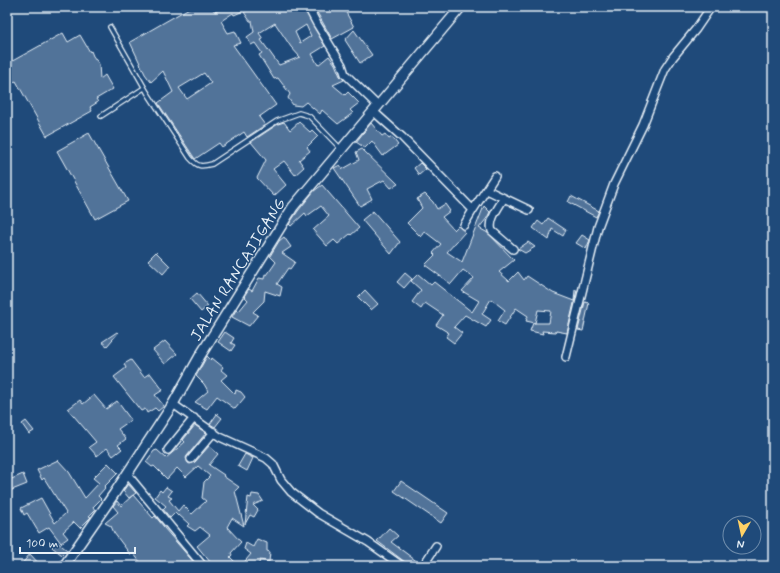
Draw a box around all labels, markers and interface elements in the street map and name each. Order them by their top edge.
street label: JALAN RANCAJIGANG [186,194,291,345]
north arrow [722,515,762,555]
scale bar [20,529,135,555]
text: 100 m [26,536,58,552]
text: N [736,536,745,551]

